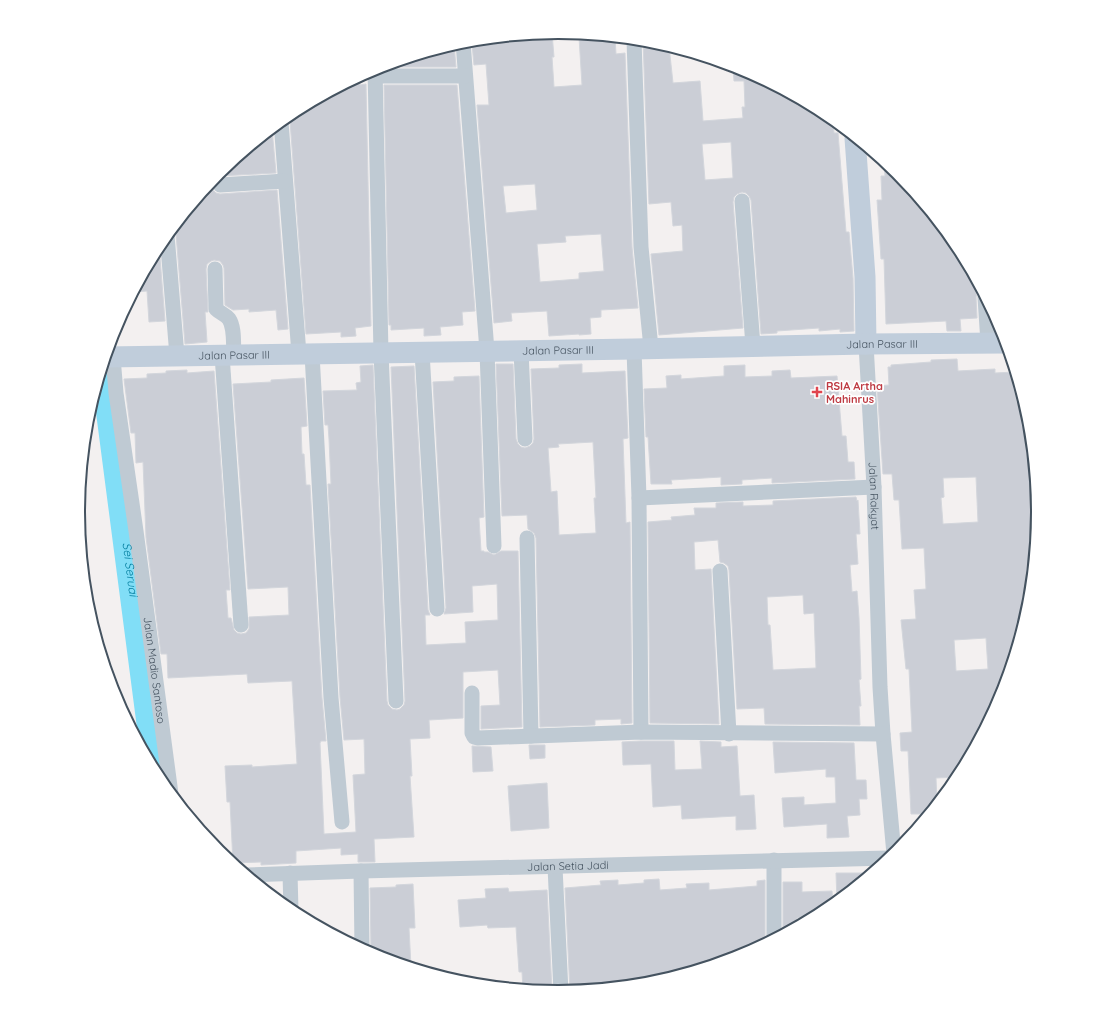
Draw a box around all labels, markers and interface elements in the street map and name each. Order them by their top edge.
street label: Jalan Pasar III [846,337,918,351]
street label: Jalan Pasar III [522,343,594,358]
street label: Jalan Pasar III [198,348,270,363]
place label: RSIA Artha Mahinrus [826,379,883,406]
marker: RSIA Artha Mahinrus [811,386,823,398]
street label: Jalan Rakyat [866,461,882,530]
water label: Sei Seruai [120,541,142,599]
street label: Jalan Madio Santoso [141,616,169,725]
street label: Jalan Setia Jadi [527,858,609,874]

